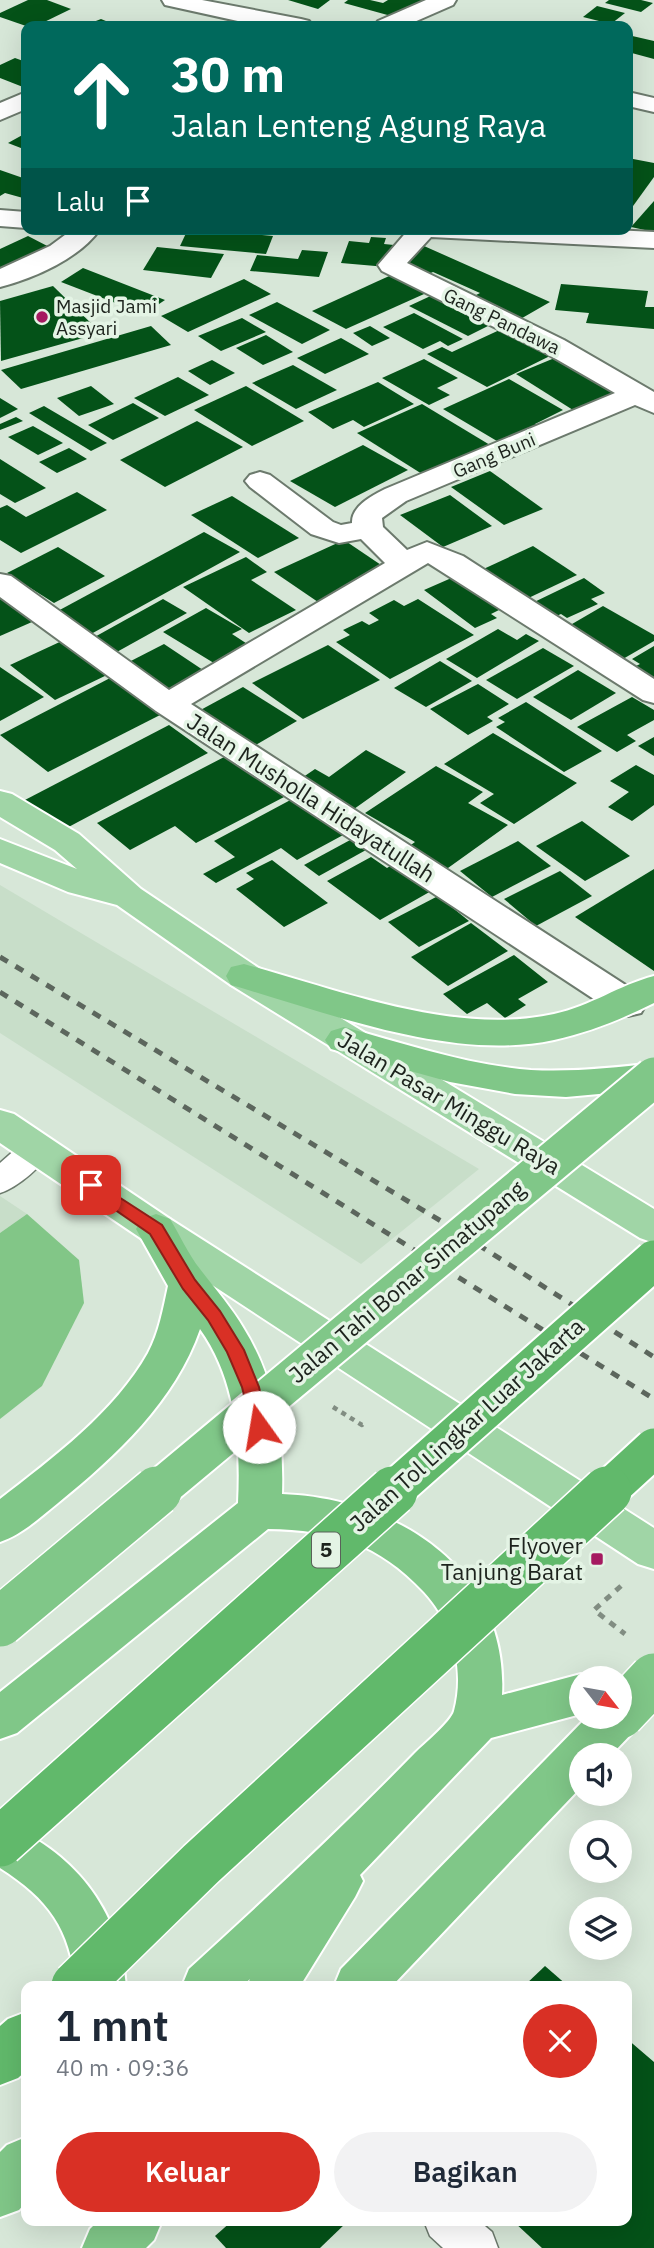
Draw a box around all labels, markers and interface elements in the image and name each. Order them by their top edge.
text: 30 m [171,42,285,105]
icon: ahead [56,49,147,140]
text: Jalan Lenteng Agung Raya [171,104,546,146]
icon: arrive [119,182,157,220]
text: Lalu [56,184,105,218]
street label: Gang Pandawa [440,282,564,360]
place label: Masjid Jami Assyari [56,294,157,340]
marker: Masjid Jami Assyari [34,309,50,325]
street label: Gang Buni [449,427,539,483]
street label: Jalan Musholla Hidayatullah [182,706,441,889]
street label: Jalan Pasar Minggu Raya [333,1024,566,1181]
pin [61,1155,121,1215]
icon: arrive [72,1166,110,1204]
street label: Jalan Tahi Bonar Simatupang [282,1173,531,1389]
street label: Jalan Tol Lingkar Luar Jakarta [343,1311,590,1538]
position arrow [222,1390,296,1464]
place label: Flyover Tanjung Barat [441,1530,584,1586]
road number: 5 [312,1532,340,1568]
marker: Flyover Tanjung Barat [589,1551,605,1567]
north arrow [569,1666,632,1729]
map controls [569,1666,632,1960]
button: sound [569,1743,632,1806]
button: search [569,1820,632,1883]
button: layers [569,1897,632,1960]
text: 1 mnt [56,1998,169,2053]
button: close [523,2004,597,2078]
text: 40 m · 09:36 [56,2052,189,2082]
button: Keluar [56,2132,320,2212]
button: Bagikan [334,2132,597,2212]

